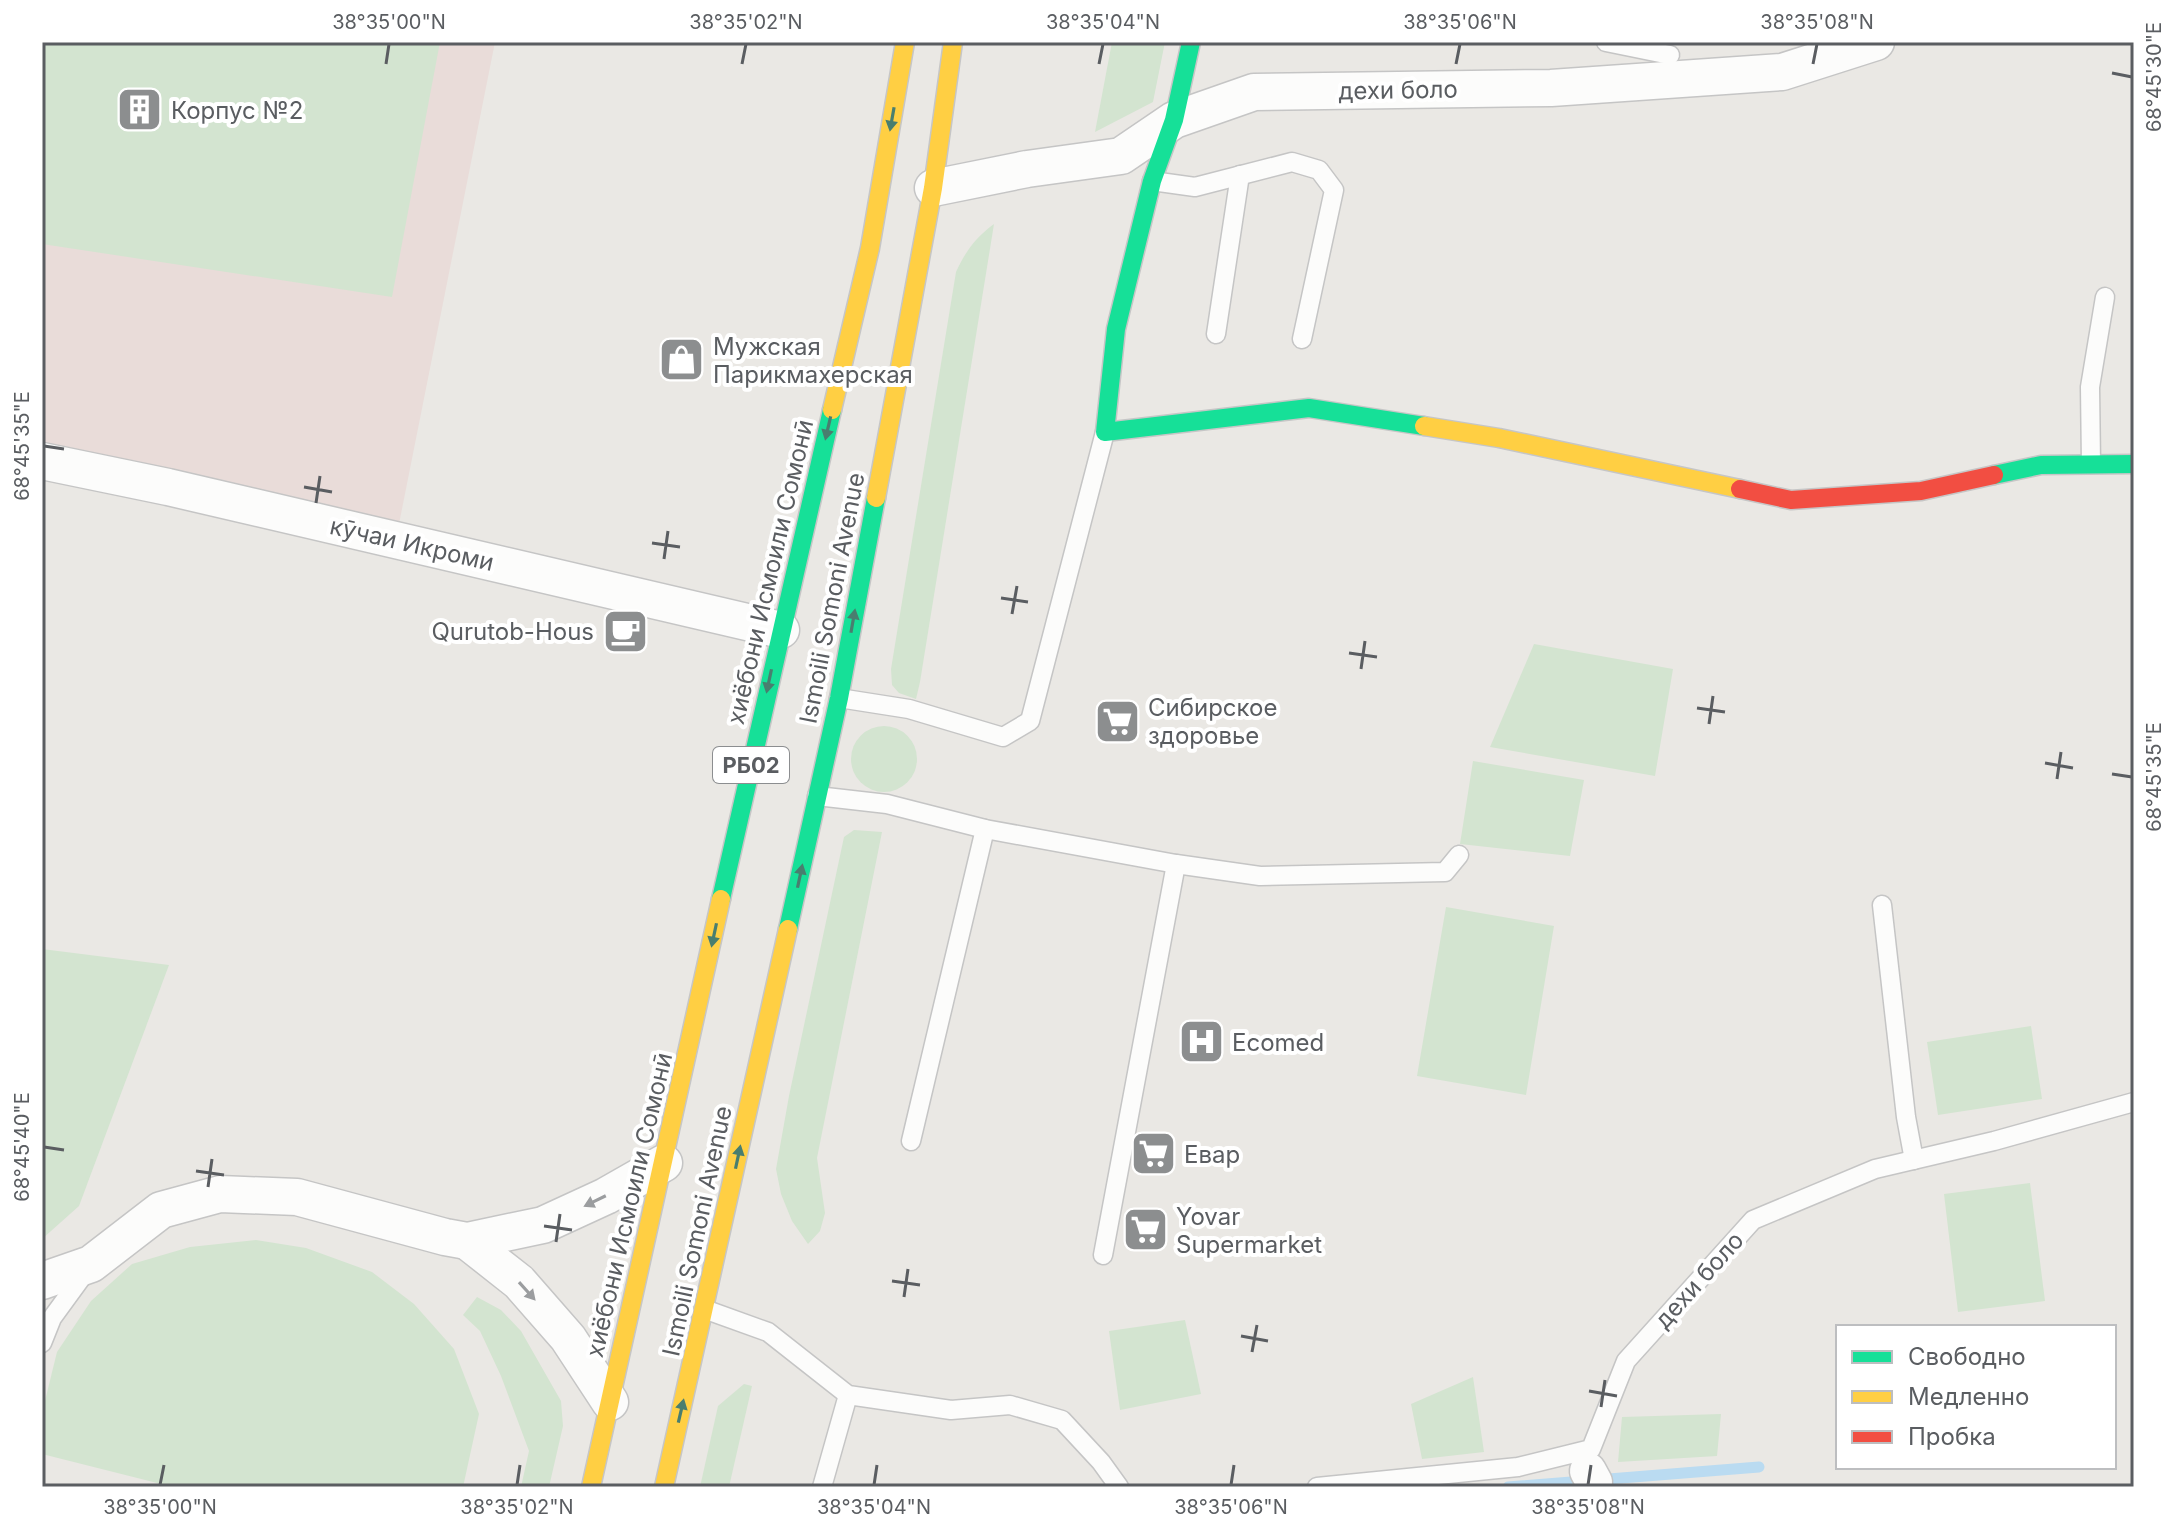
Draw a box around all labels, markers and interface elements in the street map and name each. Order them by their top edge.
text: 38°35'00"N [332,10,446,34]
text: 38°35'02"N [689,10,803,34]
text: 38°35'04"N [1046,10,1160,34]
text: 38°35'06"N [1403,10,1517,34]
text: 38°35'08"N [1760,10,1874,34]
text: 68°45'30"E [2142,22,2166,132]
street label: дехи боло [1338,74,1458,106]
building icon: Корпус №2 [116,86,164,134]
place label: Корпус №2 [171,96,303,125]
one-way arrow [886,107,898,132]
place label: Мужская Парикмахерская [713,332,913,389]
shop icon: Мужская Парикмахерская [658,336,706,384]
text: 68°45'35"E [10,391,34,501]
one-way arrow [821,416,834,441]
street label: хиёбони Исмоили Сомонӣ [721,417,819,727]
street label: Ismoili Somoni Avenue [793,470,871,726]
street label: кӯчаи Икроми [327,511,497,577]
cafe icon: Qurutob-Hous [601,607,649,655]
one-way arrow [847,609,859,634]
place label: Qurutob-Hous [431,617,594,646]
one-way arrow [762,669,775,694]
place label: Сибирское здоровье [1148,693,1277,750]
supermarket icon: Сибирское здоровье [1093,697,1141,745]
text: 68°45'35"E [2142,722,2166,832]
road number: РБ02 [713,747,789,783]
one-way arrow [794,863,807,888]
one-way arrow [707,923,720,948]
hospital icon: Ecomed [1177,1018,1225,1066]
place label: Ecomed [1232,1028,1324,1057]
street label: хиёбони Исмоили Сомонӣ [580,1050,678,1360]
text: 68°45'40"E [10,1092,34,1202]
street label: Ismoili Somoni Avenue [656,1103,738,1359]
supermarket icon: Евар [1129,1130,1177,1178]
place label: Евар [1184,1140,1240,1169]
one-way arrow [732,1144,745,1169]
one-way arrow [584,1194,607,1208]
place label: Yovar Supermarket [1176,1202,1322,1259]
supermarket icon: Yovar Supermarket [1121,1206,1169,1254]
street label: дехи боло [1648,1226,1750,1334]
one-way arrow [518,1281,536,1301]
legend [1836,1325,2116,1469]
text: Свободно [1908,1342,2026,1371]
text: Медленно [1908,1382,2029,1411]
one-way arrow [675,1398,688,1423]
text: Пробка [1908,1422,1996,1451]
text: 38°35'00"N [103,1495,217,1519]
text: 38°35'02"N [460,1495,574,1519]
text: 38°35'04"N [817,1495,931,1519]
text: 38°35'06"N [1174,1495,1288,1519]
text: 38°35'08"N [1531,1495,1645,1519]

